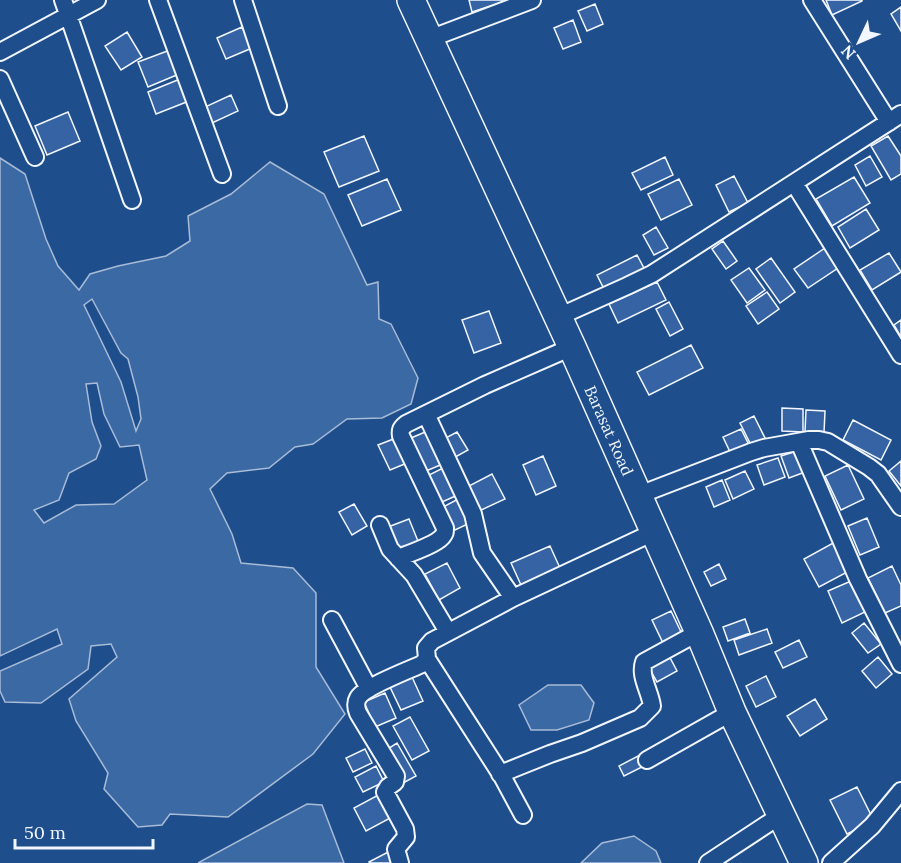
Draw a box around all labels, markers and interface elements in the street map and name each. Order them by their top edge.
north arrow [829,12,889,72]
text: N [837,41,860,64]
street label: Barasat Road [580,382,638,479]
scale bar [15,812,153,850]
text: 50 m [24,821,66,844]

